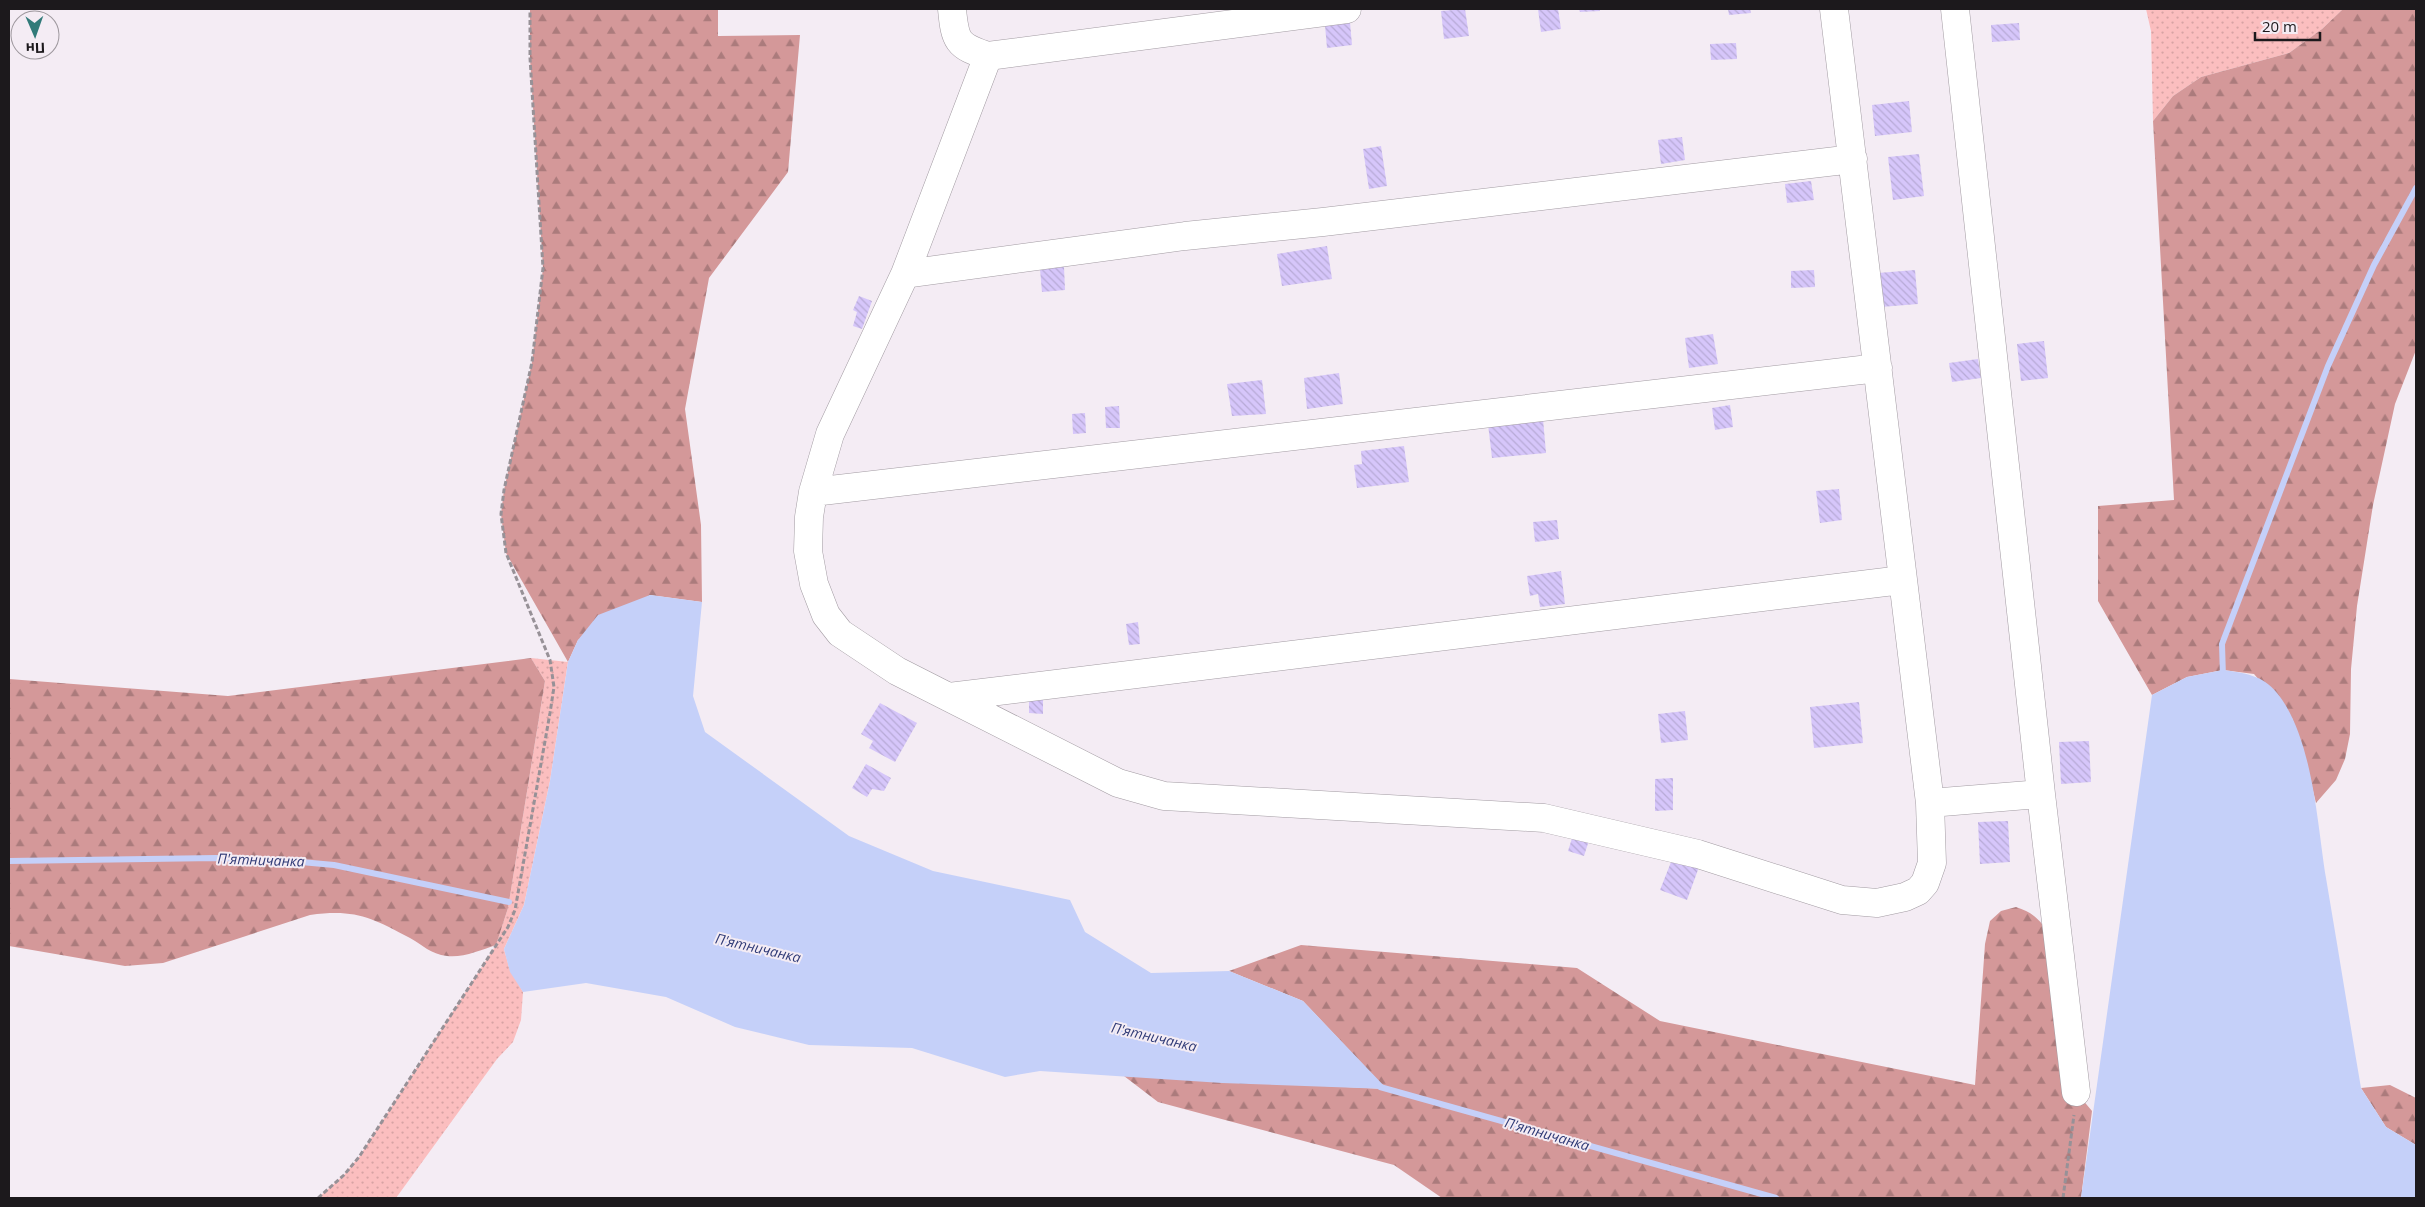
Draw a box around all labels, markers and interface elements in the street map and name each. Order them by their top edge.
north arrow [10,10,60,60]
scale bar [2255,10,2320,42]
text: 20 m [2262,16,2297,36]
text: Пн [25,39,46,58]
water label: П'ятничанка [217,848,305,871]
water label: П'ятничанка [713,928,803,967]
water label: П'ятничанка [1109,1017,1199,1056]
water label: П'ятничанка [1503,1112,1592,1155]

